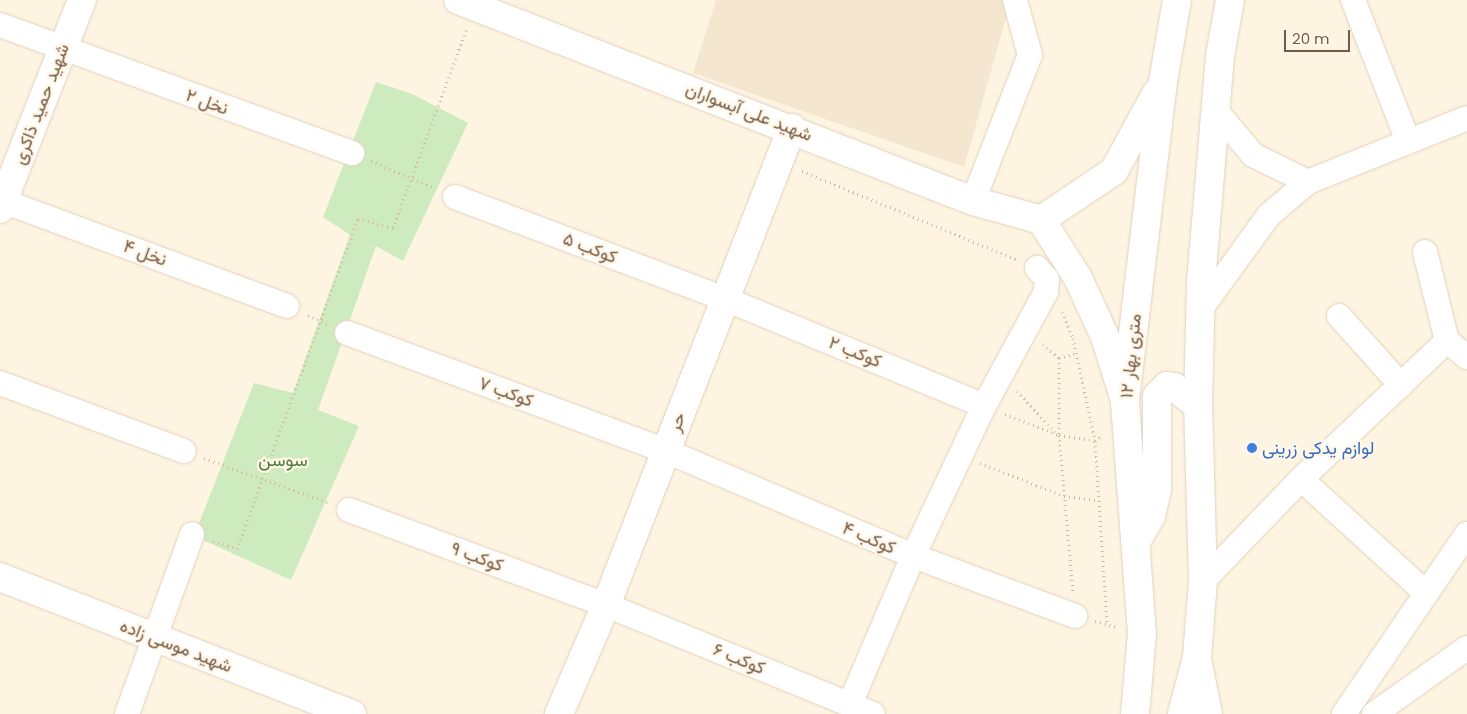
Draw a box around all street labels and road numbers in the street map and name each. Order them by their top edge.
street label: شهید حمید ذاکری [8,40,74,168]
street label: شهید علی آبسواران [683,78,815,146]
street label: نخل ۲ [183,84,231,120]
street label: کوکب ۵ [560,228,620,268]
street label: نخل ۴ [120,235,170,271]
street label: ۱۲ متری بهار [1116,313,1146,399]
street label: کوکب ۲ [825,332,885,372]
street label: کوکب ۷ [476,372,536,412]
street label: حر [664,409,690,435]
street label: کوکب ۴ [839,517,899,559]
street label: کوکب ۹ [448,538,506,576]
street label: شهید موسی زاده [117,615,235,677]
street label: کوکب ۶ [710,639,768,679]

